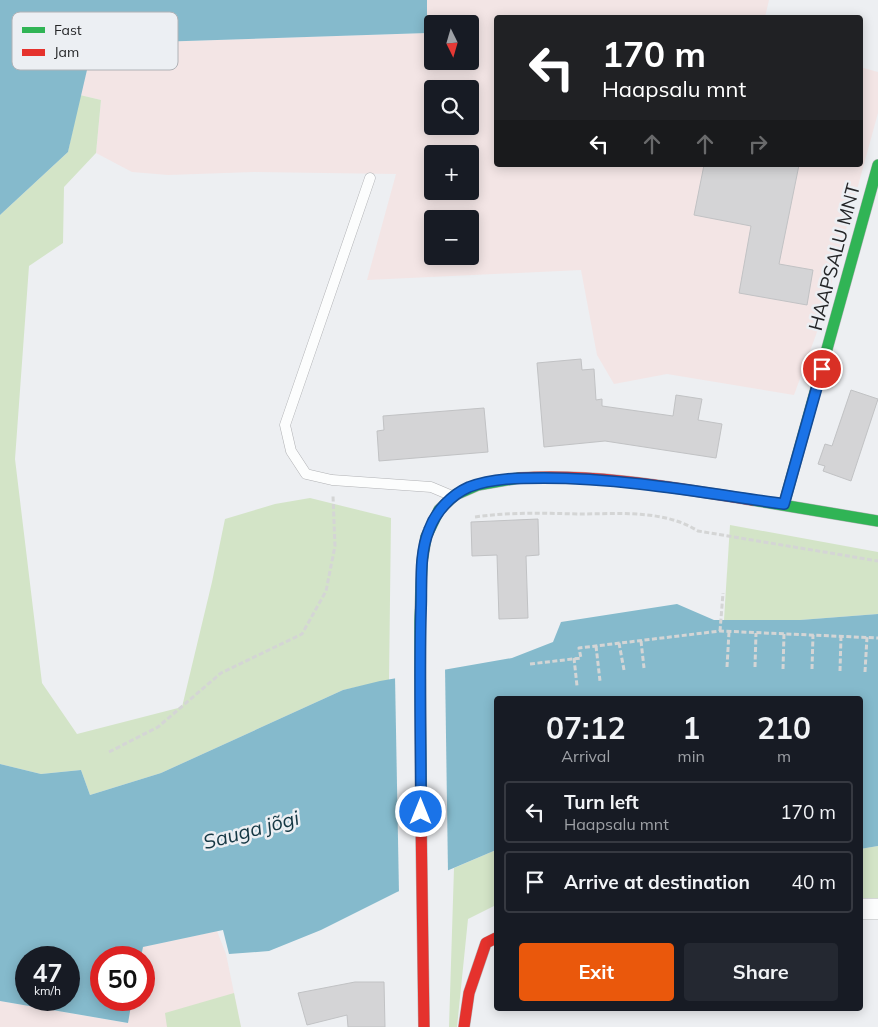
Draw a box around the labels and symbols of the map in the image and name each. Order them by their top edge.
legend [12,12,178,70]
north arrow [424,15,479,70]
text: Fast [54,21,82,39]
text: Jam [54,43,79,61]
street label: HAAPSALU MNT [803,180,865,333]
pin [801,348,843,390]
position arrow [394,785,446,837]
water label: Sauga jõgi [200,805,302,854]
speed limit sign: 50 [90,946,155,1011]

